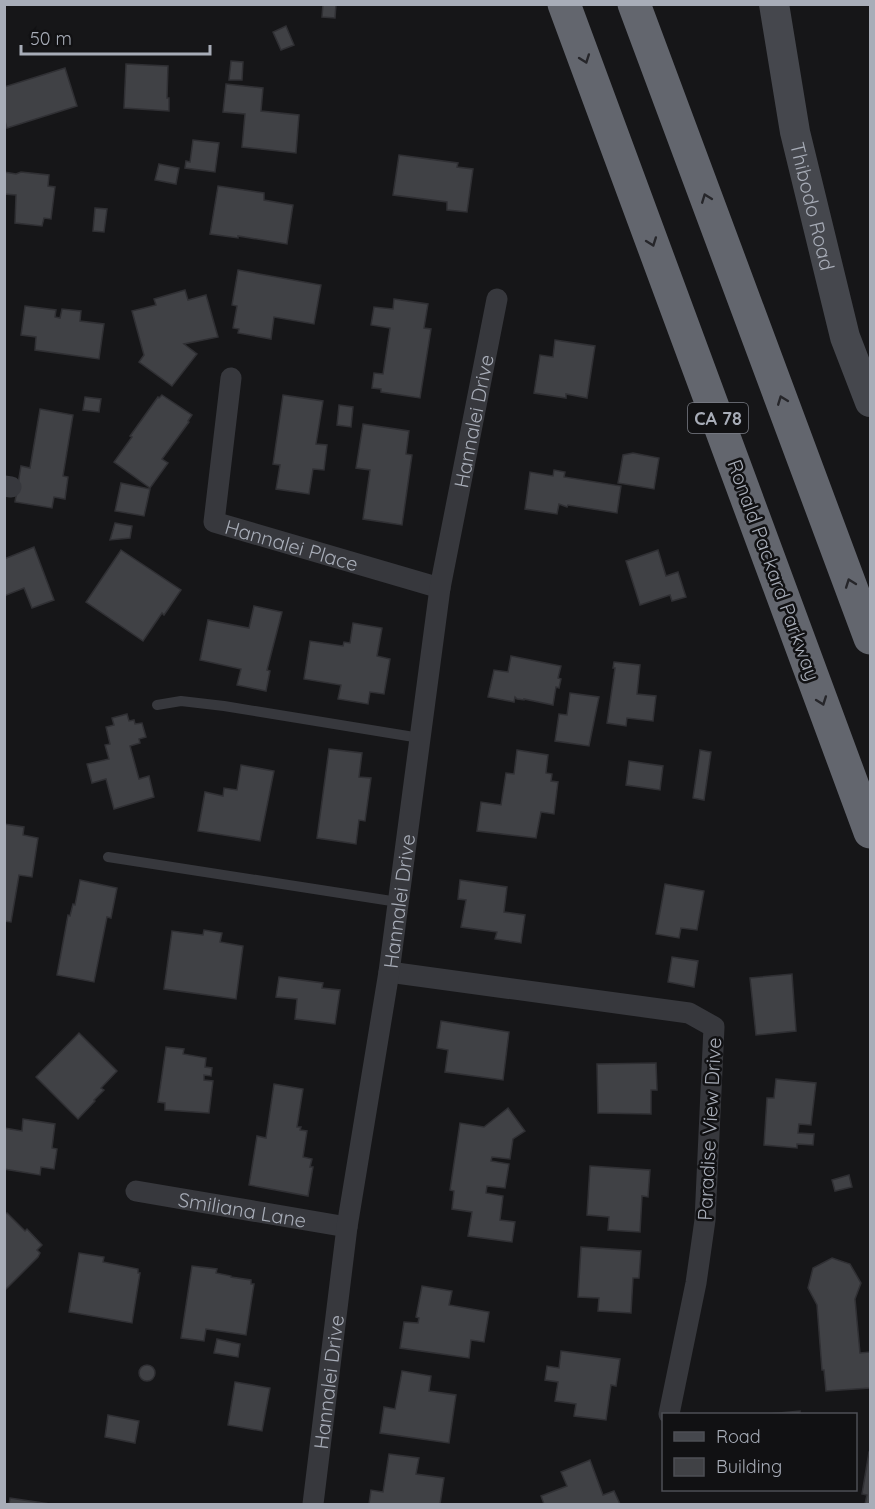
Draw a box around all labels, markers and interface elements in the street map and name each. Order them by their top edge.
scale bar [21,18,210,56]
text: 50 m [30,27,72,50]
one-way arrow [578,53,590,64]
street label: Thibodo Road [785,139,841,273]
one-way arrow [701,193,714,204]
one-way arrow [645,236,658,247]
street label: Hannalei Drive [448,352,498,490]
one-way arrow [777,395,790,406]
road number: CA 78 [688,403,748,433]
street label: Ronald Packard Parkway [722,456,826,684]
street label: Hannalei Place [222,513,361,576]
one-way arrow [845,578,858,589]
one-way arrow [815,695,827,706]
street label: Hannalei Drive [377,832,420,970]
street label: Paradise View Drive [692,1037,726,1221]
street label: Smiliana Lane [176,1186,308,1232]
street label: Hannalei Drive [307,1313,349,1451]
legend [662,1413,857,1491]
text: Road [716,1425,761,1448]
text: Building [716,1455,782,1478]

